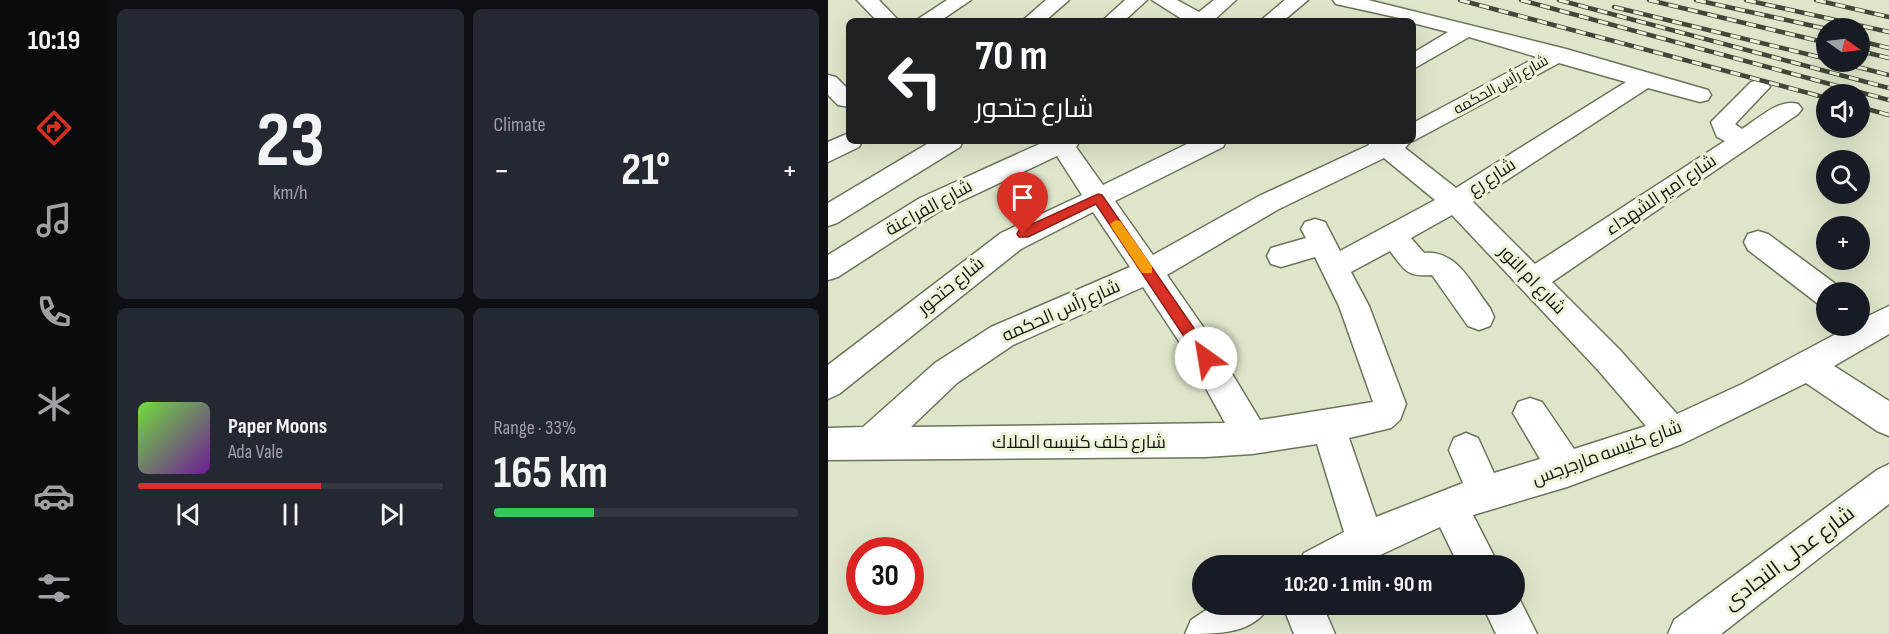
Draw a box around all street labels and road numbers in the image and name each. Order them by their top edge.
street label: شارع رأس الحكمه [1450,50,1552,120]
street label: شارع امير الشهداء [1602,150,1721,241]
street label: شارع رع [1464,154,1520,201]
street label: شارع الفراعنة [882,176,976,241]
street label: شارع ام النور [1493,241,1570,319]
street label: شارع حتحور [913,253,989,320]
street label: شارع رأس الحكمه [998,275,1124,347]
street label: شارع كنيسه مارجرجس [1529,416,1685,491]
street label: شارع خلف كنيسه الملاك [992,432,1166,454]
street label: شارع عدلى النجادى [1718,501,1860,616]

